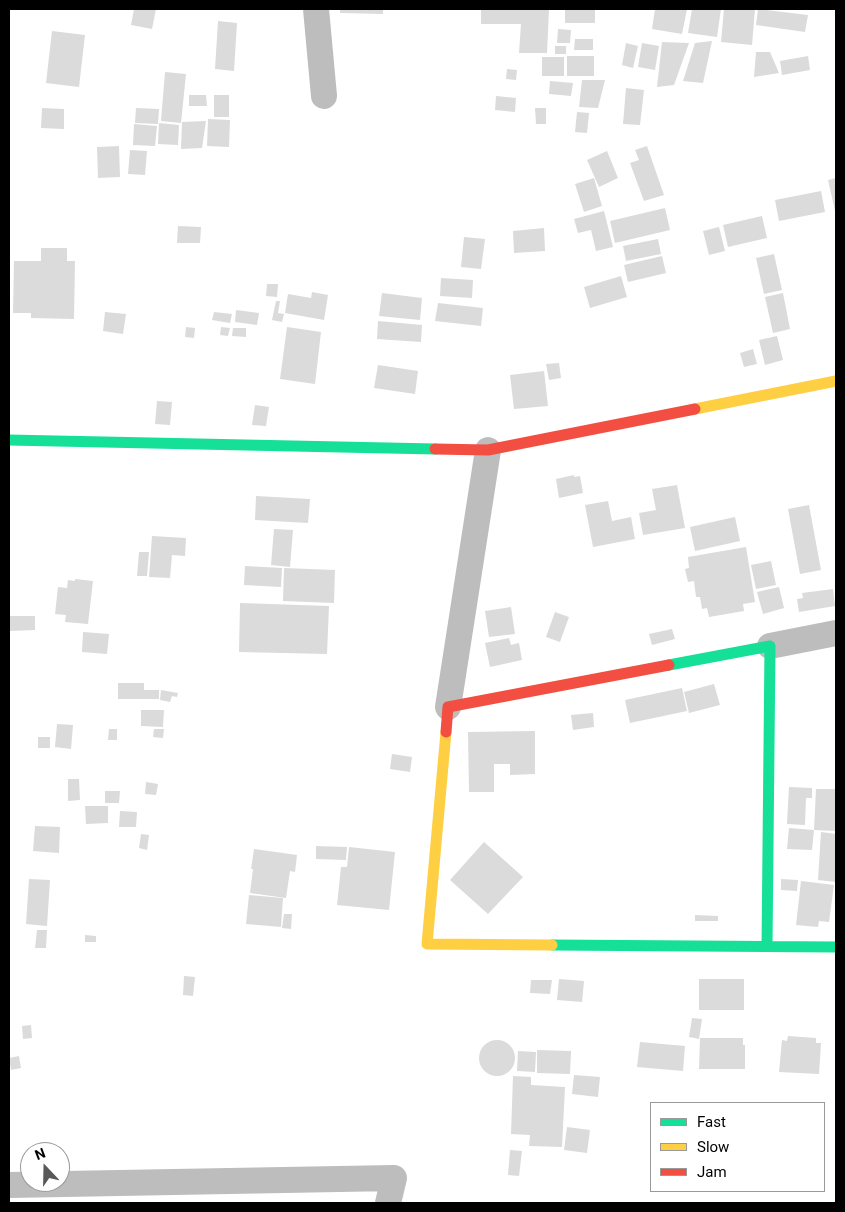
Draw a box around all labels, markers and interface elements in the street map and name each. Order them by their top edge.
legend [650,1102,825,1192]
text: Fast [697,1113,726,1131]
text: Slow [697,1138,729,1156]
north arrow [20,1142,70,1192]
text: N [32,1145,47,1163]
text: Jam [697,1163,727,1181]

